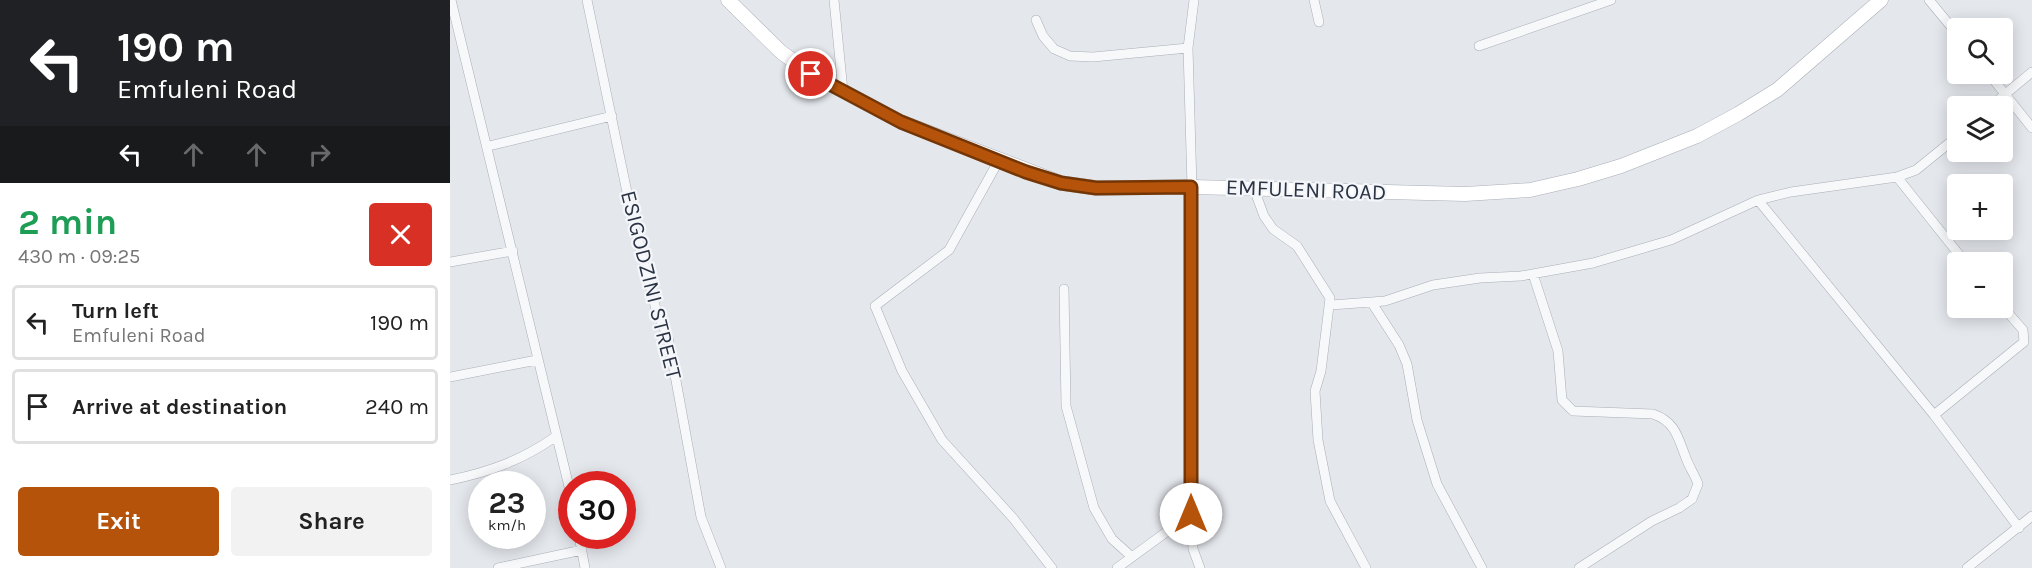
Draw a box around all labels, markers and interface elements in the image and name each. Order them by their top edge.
map controls [1947,18,2013,318]
button: search [1947,18,2013,84]
text: 190 m [117,22,235,72]
icon: left [18,24,96,102]
pin [785,48,836,99]
icon: arrive [794,57,827,90]
text: Emfuleni Road [117,73,297,105]
button: layers [1947,96,2013,162]
icon: left [114,138,147,171]
icon: ahead [177,138,210,171]
icon: ahead [240,138,273,171]
icon: right [303,138,336,171]
street label: EMFULENI ROAD [1225,174,1387,206]
button: + [1947,174,2013,240]
street label: ESIGODZINI STREET [615,188,687,382]
text: 2 min [18,201,117,243]
button: close [369,203,432,266]
text: 430 m · 09:25 [18,245,140,268]
button: − [1947,252,2013,318]
text: Turn left [72,298,159,324]
icon: left [21,306,54,339]
text: 190 m [370,310,429,336]
text: Emfuleni Road [72,324,206,347]
icon: arrive [21,390,54,423]
text: Arrive at destination [72,394,287,420]
text: 240 m [365,394,429,420]
speed limit sign: 30 [558,471,636,549]
position arrow [1159,482,1223,546]
text: 23 [489,485,525,521]
button: Exit [18,487,219,556]
button: Share [231,487,432,556]
text: km/h [488,516,526,534]

